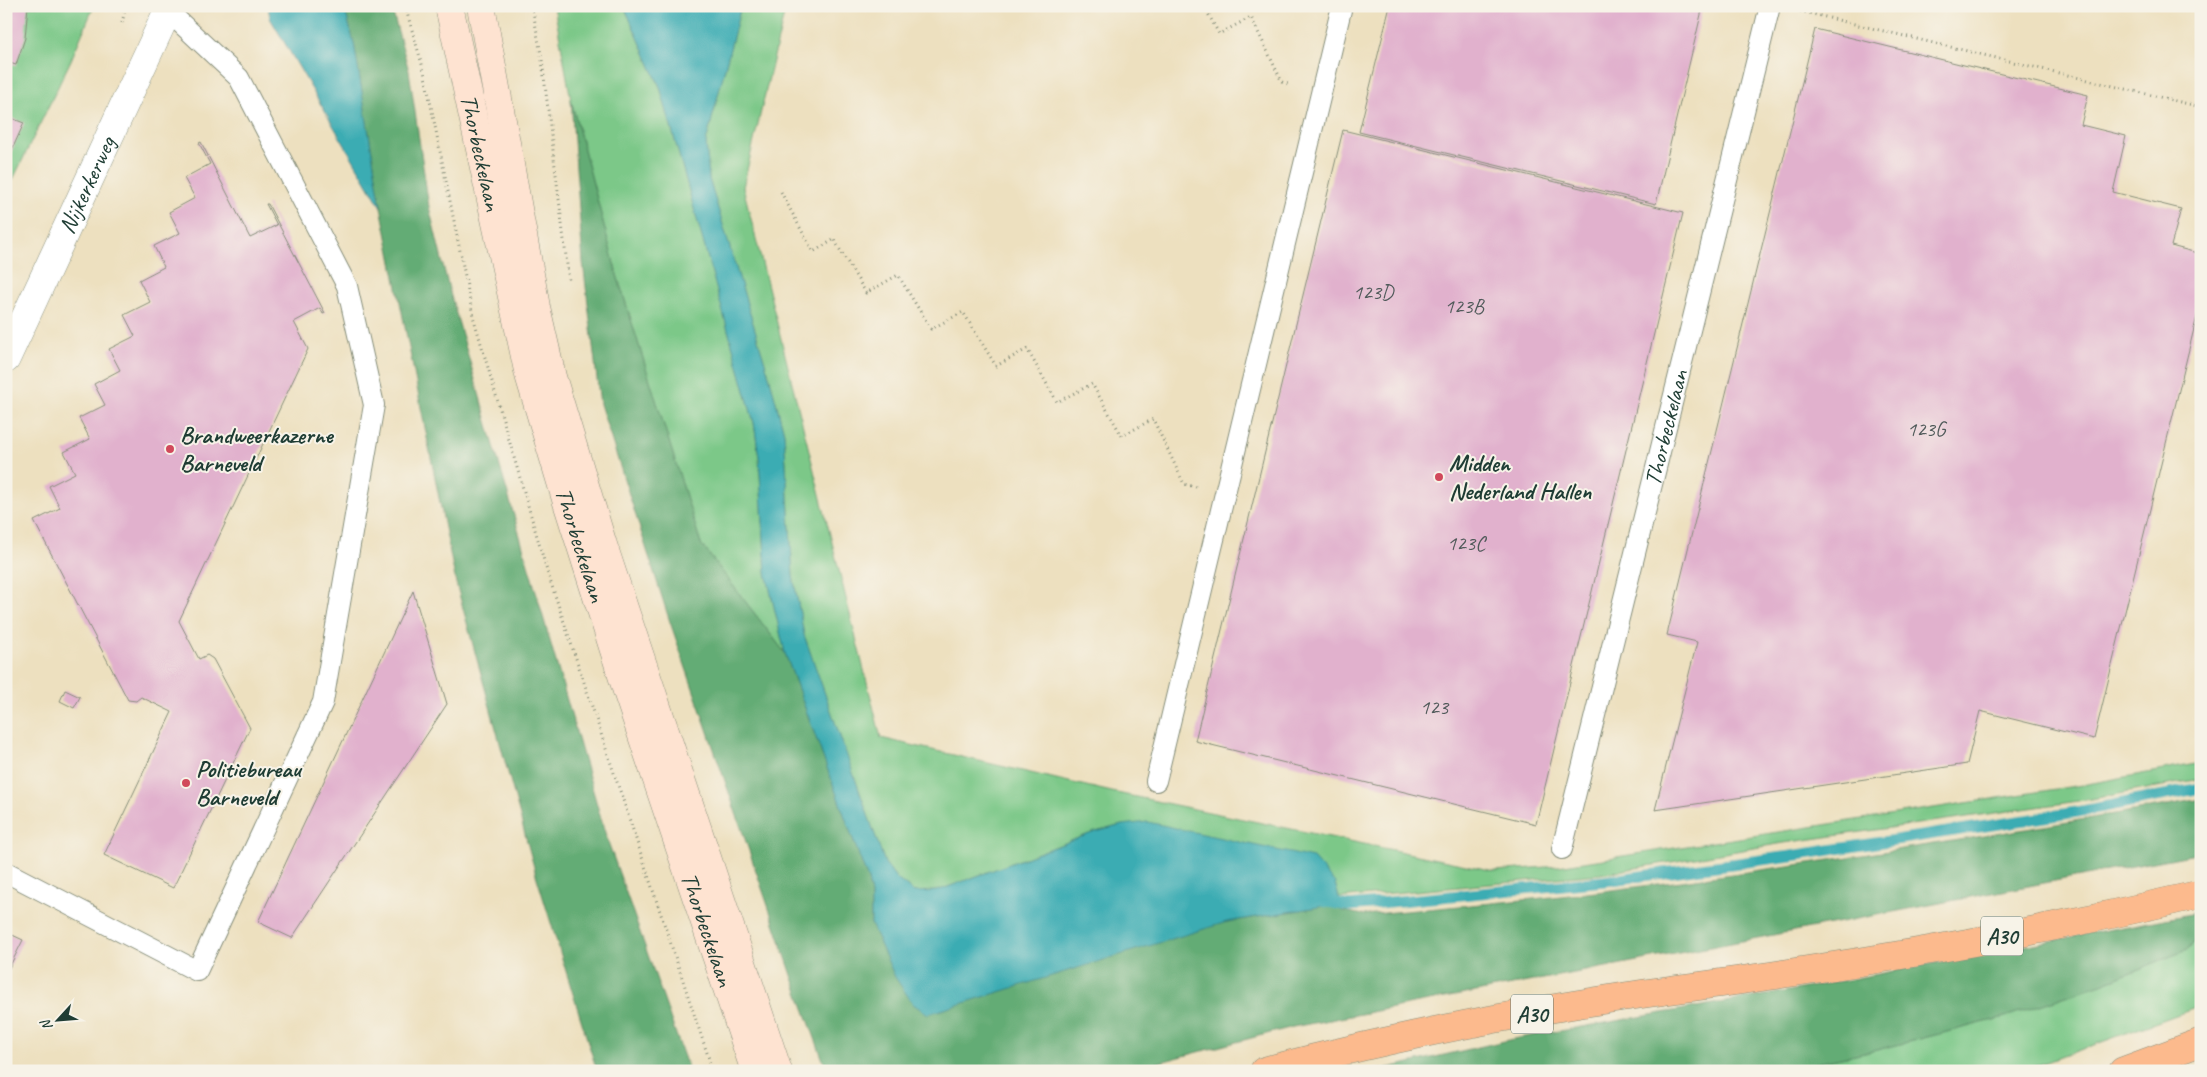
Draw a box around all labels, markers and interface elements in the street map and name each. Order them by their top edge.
street label: Thorbeckelaan [454,92,508,215]
street label: Nijkerkerweg [51,130,123,238]
house number: 123D [1353,279,1395,305]
house number: 123B [1444,293,1486,319]
street label: Thorbeckelaan [1637,366,1695,489]
house number: 123G [1907,416,1948,442]
place label: Brandweerkazerne Barneveld [180,420,334,478]
marker: Brandweerkazerne Barneveld [164,443,176,455]
place label: Midden Nederland Hallen [1449,448,1592,506]
marker: Midden Nederland Hallen [1433,471,1445,483]
street label: Thorbeckelaan [548,484,613,607]
house number: 123C [1447,530,1487,556]
house number: 123 [1420,694,1450,720]
place label: Politiebureau Barneveld [196,754,303,812]
marker: Politiebureau Barneveld [180,777,192,789]
street label: Thorbeckelaan [674,869,741,991]
road number: A30 [1981,916,2023,956]
north arrow [32,994,82,1044]
road number: A30 [1511,994,1553,1034]
text: N [36,1016,56,1033]

